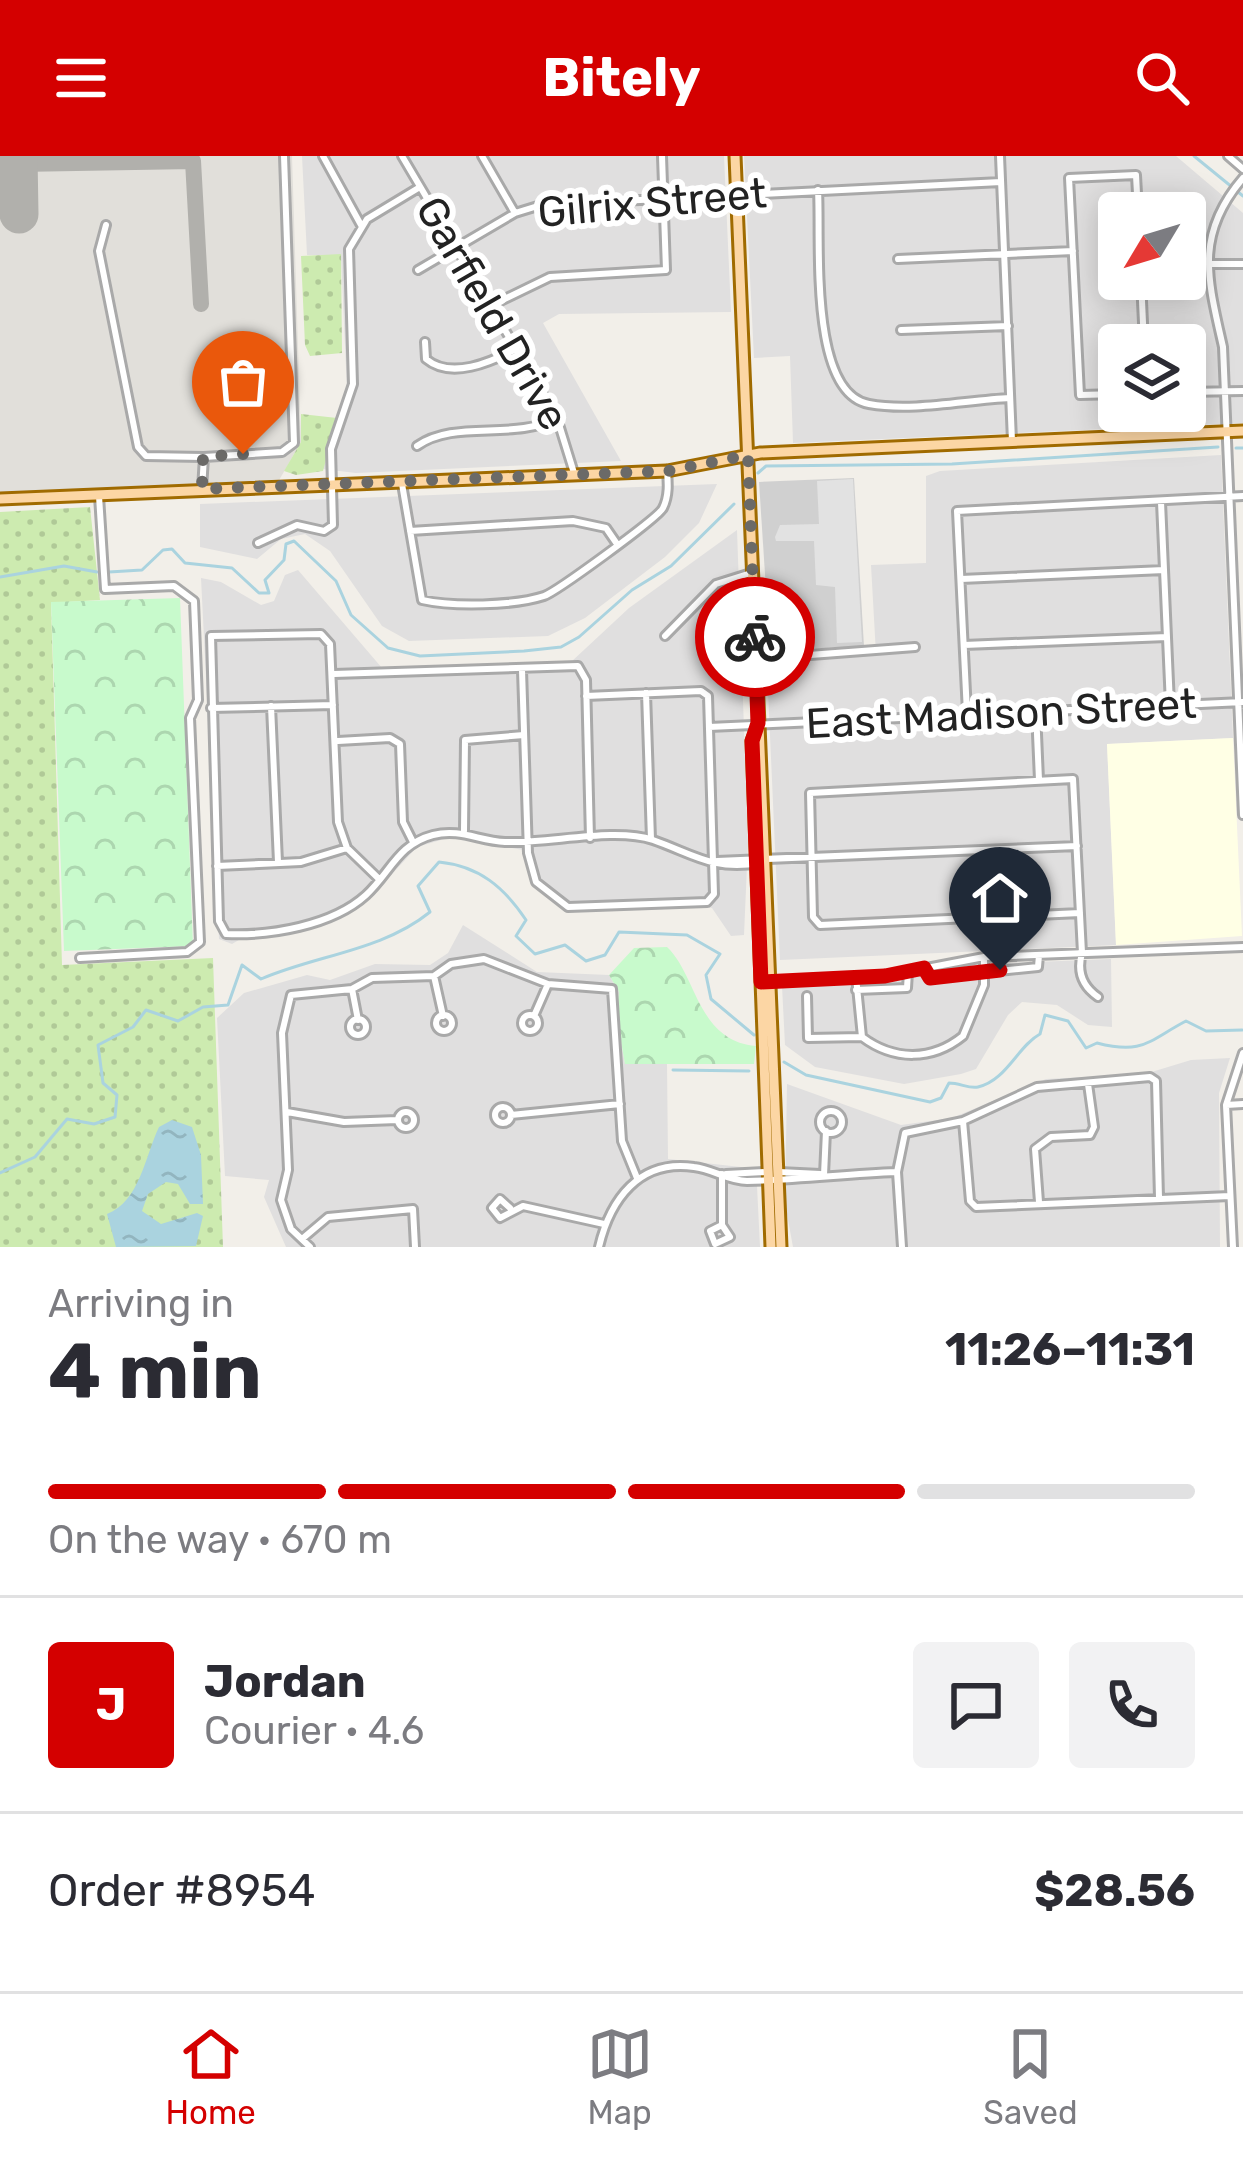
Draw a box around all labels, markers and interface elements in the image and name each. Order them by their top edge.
icon: menu [48,45,114,111]
icon: search [1129,45,1195,111]
text: Bitely [542,46,701,110]
street label: Gilrix Street [536,168,769,238]
street label: Garfield Drive [405,188,579,439]
north arrow [1098,192,1206,300]
map controls [1098,192,1206,432]
button: layers [1098,324,1206,432]
pin [192,331,294,454]
icon: bag [210,349,276,415]
courier [695,577,815,697]
icon: bike [722,604,788,670]
street label: East Madison Street [804,679,1198,749]
pin [949,847,1051,970]
icon: home [967,865,1033,931]
text: Arriving in [48,1281,234,1327]
text: 11:26–11:31 [945,1323,1195,1376]
text: 4 min [48,1325,262,1418]
text: On the way · 670 m [48,1517,392,1563]
button: chat [913,1642,1039,1768]
button: phone [1069,1642,1195,1768]
text: Jordan [204,1655,366,1708]
text: J [96,1678,126,1731]
text: Courier · 4.6 [204,1708,424,1754]
text: Order #8954 [48,1864,316,1917]
text: $28.56 [1034,1864,1195,1917]
tab: Home [165,2021,256,2132]
tab: Map [587,2021,653,2132]
tab: Saved [983,2021,1078,2132]

